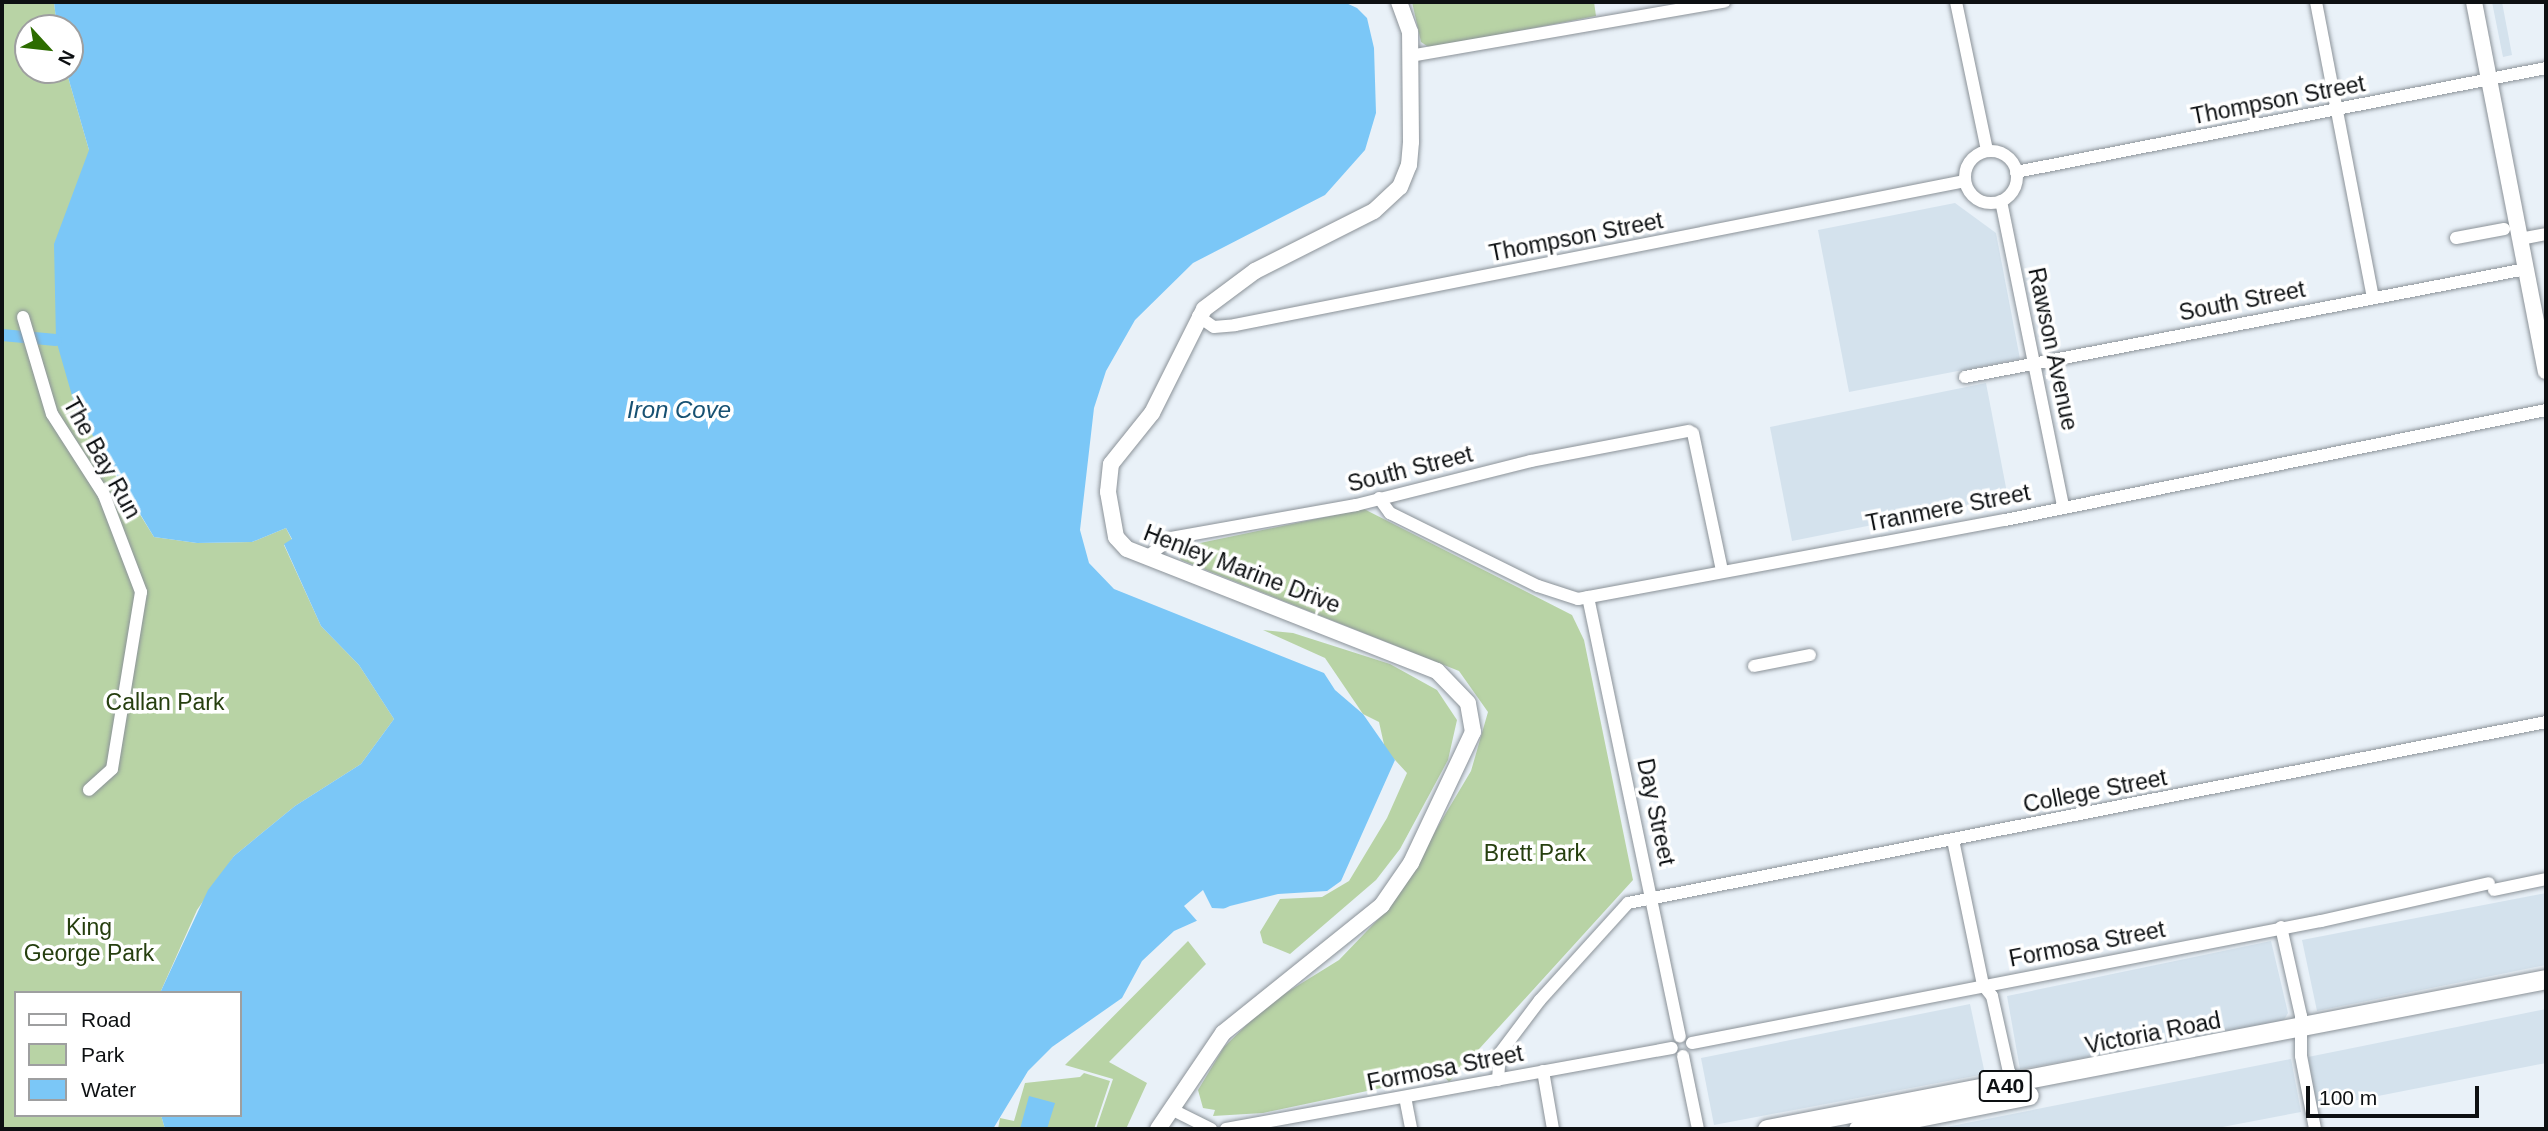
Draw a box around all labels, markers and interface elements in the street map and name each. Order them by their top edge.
north arrow [14,14,84,84]
text: N [54,47,79,69]
street label: Thompson Street [2189,70,2367,130]
street label: Thompson Street [1487,207,1665,267]
street label: Rawson Avenue [2022,264,2084,434]
street label: South Street [2177,275,2307,327]
street label: The Bay Run [57,393,147,523]
water label: Iron Cove [627,396,731,424]
street label: South Street [1345,440,1475,498]
street label: Tranmere Street [1864,479,2032,537]
street label: Henley Marine Drive [1140,519,1344,619]
park label: Callan Park [106,688,224,716]
street label: Day Street [1631,756,1681,868]
street label: College Street [2021,764,2169,818]
park label: Brett Park [1484,839,1586,867]
park label: King George Park [24,913,154,967]
street label: Formosa Street [2007,915,2167,973]
legend [14,991,242,1117]
street label: Victoria Road [2083,1006,2223,1060]
text: Road [81,1008,131,1031]
street label: Formosa Street [1365,1039,1525,1097]
text: Park [81,1043,124,1066]
road number: A40 [1977,1068,2033,1104]
scale bar [2310,1072,2483,1116]
text: Water [81,1078,136,1101]
text: 100 m [2319,1086,2377,1109]

